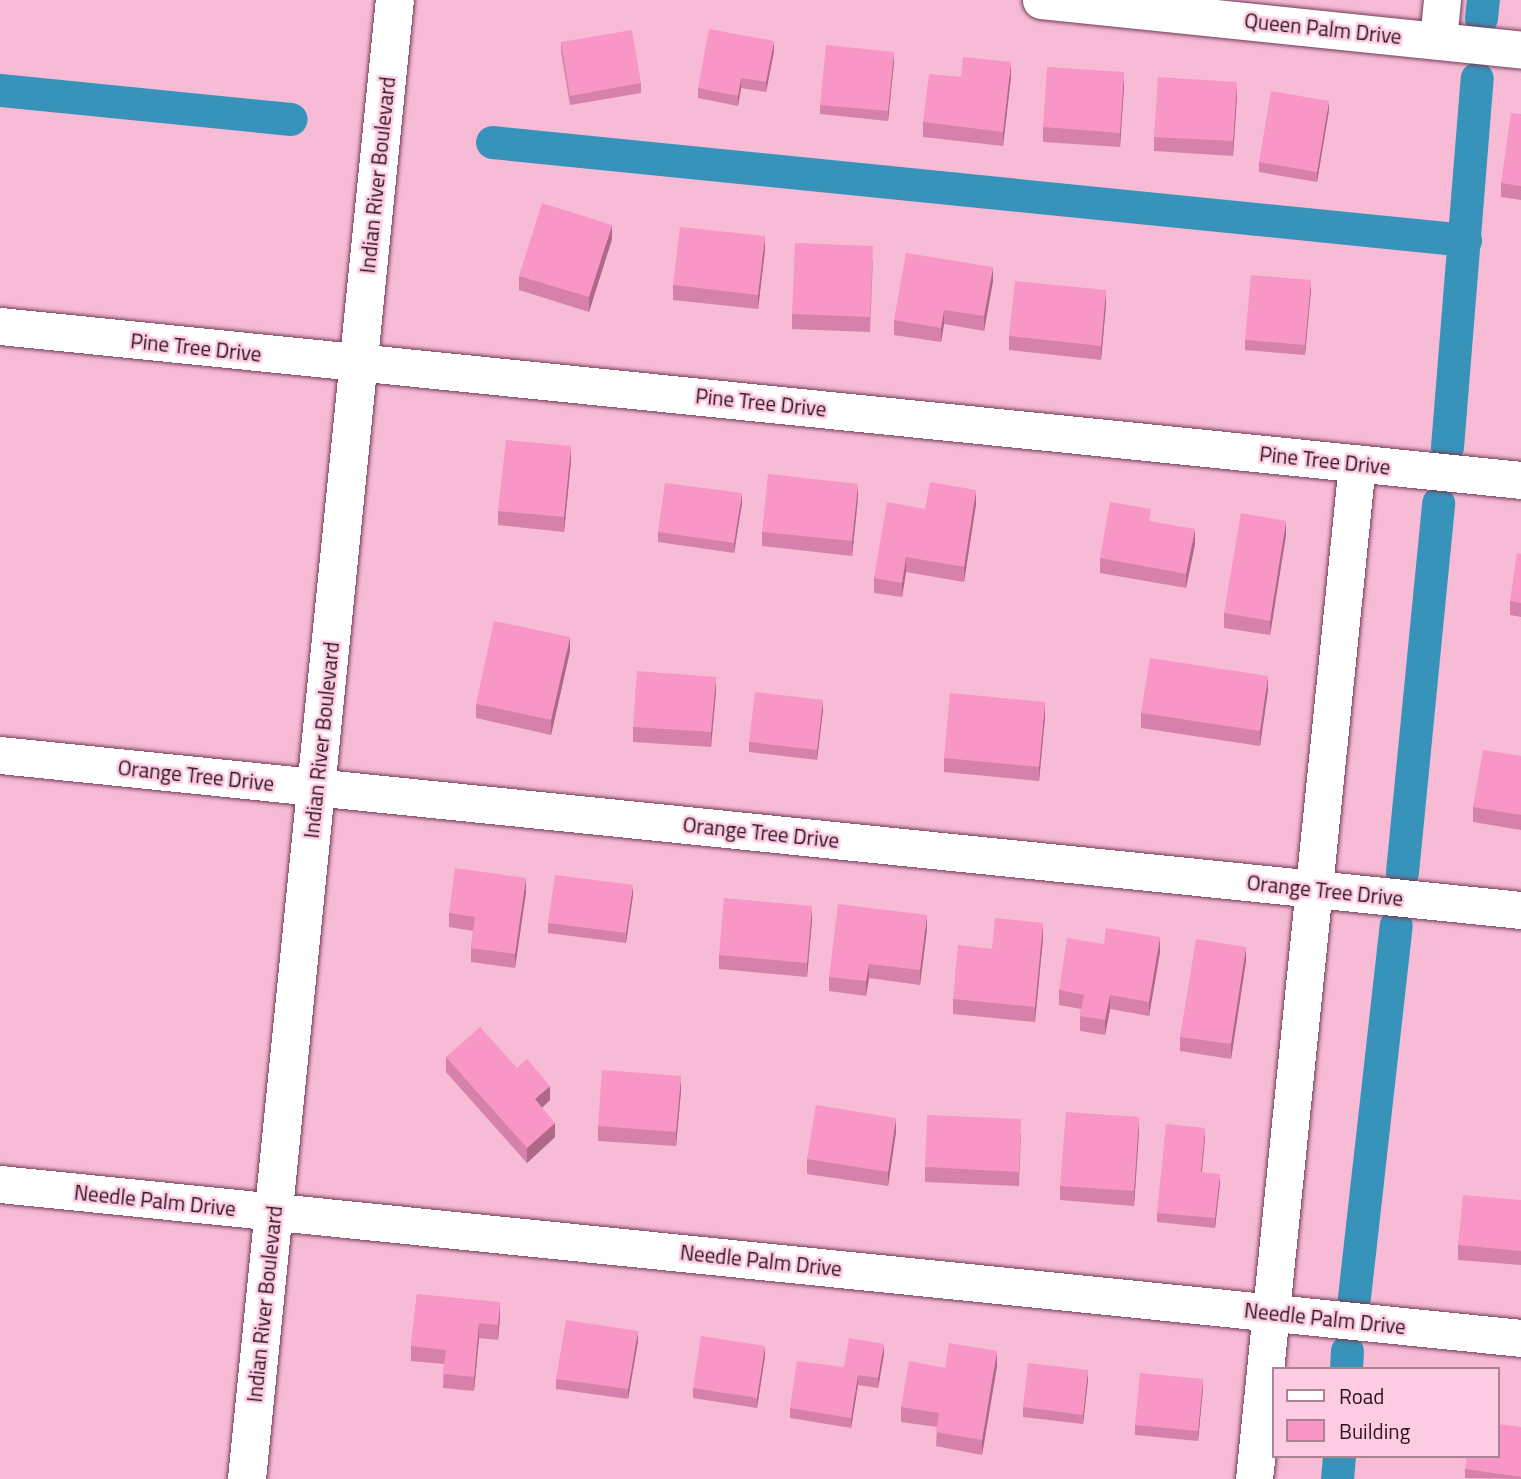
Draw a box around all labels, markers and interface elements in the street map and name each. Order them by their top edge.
street label: Queen Palm Drive [1243,7,1403,49]
street label: Indian River Boulevard [354,75,400,275]
street label: Pine Tree Drive [129,328,263,366]
street label: Pine Tree Drive [694,383,828,421]
street label: Pine Tree Drive [1258,441,1392,479]
street label: Indian River Boulevard [298,640,344,840]
street label: Orange Tree Drive [117,754,275,796]
street label: Orange Tree Drive [682,811,840,853]
street label: Orange Tree Drive [1246,869,1404,911]
street label: Needle Palm Drive [73,1179,237,1221]
street label: Indian River Boulevard [241,1204,287,1404]
street label: Needle Palm Drive [679,1239,843,1281]
street label: Needle Palm Drive [1243,1297,1407,1339]
legend [1272,1367,1500,1458]
text: Road [1339,1380,1384,1412]
text: Building [1339,1415,1410,1447]

